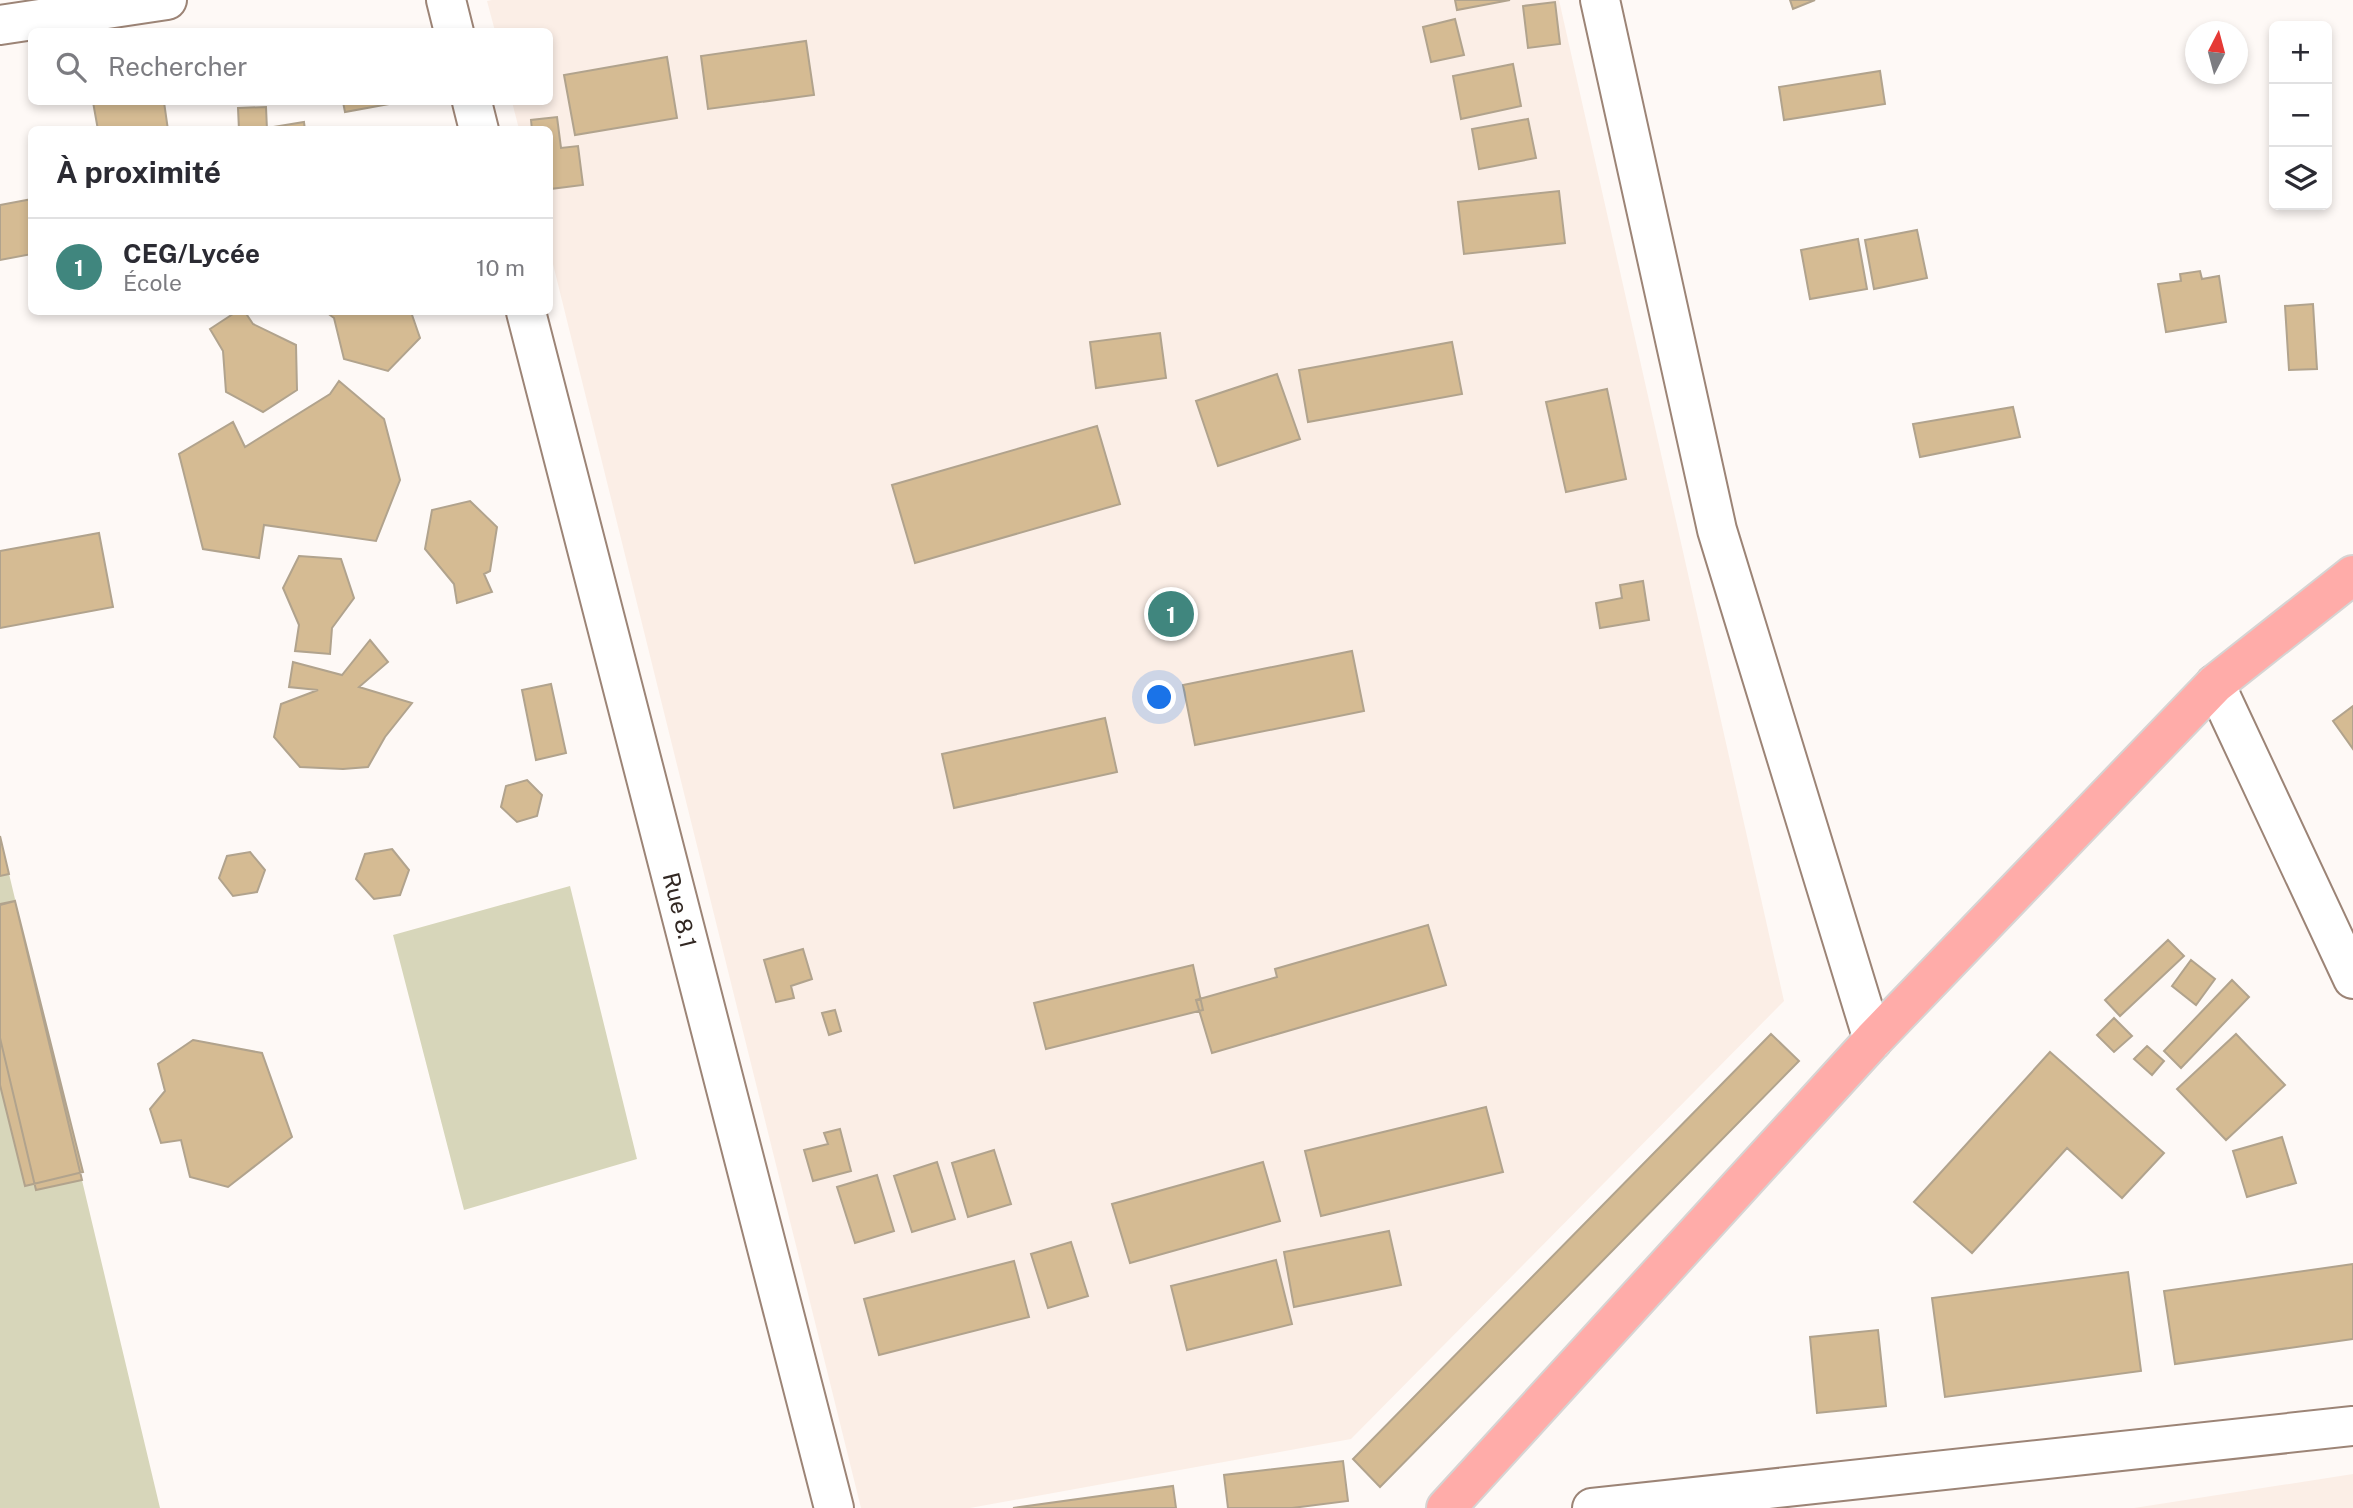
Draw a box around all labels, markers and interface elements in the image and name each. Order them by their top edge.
north arrow [2185,21,2248,84]
map controls [2269,21,2332,210]
button: + [2269,21,2332,84]
search box [28,28,553,105]
icon: search [52,48,90,86]
text: Rechercher [108,51,247,82]
button: − [2269,84,2332,147]
button: layers [2269,147,2332,210]
text: À proximité [56,154,221,190]
text: CEG/Lycée [123,238,260,269]
text: 1 [74,254,84,281]
text: 10 m [476,254,525,281]
text: École [123,269,182,296]
pin: 1 [1148,588,1194,640]
your location [1142,680,1176,714]
street label: Rue 8.1 [658,870,702,950]

